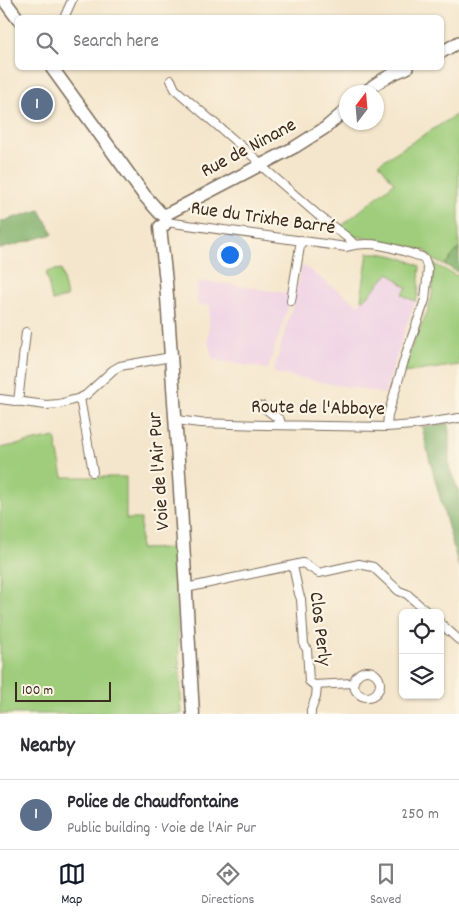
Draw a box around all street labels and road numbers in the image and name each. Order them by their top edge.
street label: Rue de Ninane [196,112,302,186]
street label: Rue du Trixhe Barré [189,195,337,243]
street label: Route de l'Abbaye [251,394,385,424]
street label: Voie de l'Air Pur [142,410,178,531]
street label: Clos Perly [301,590,338,669]

